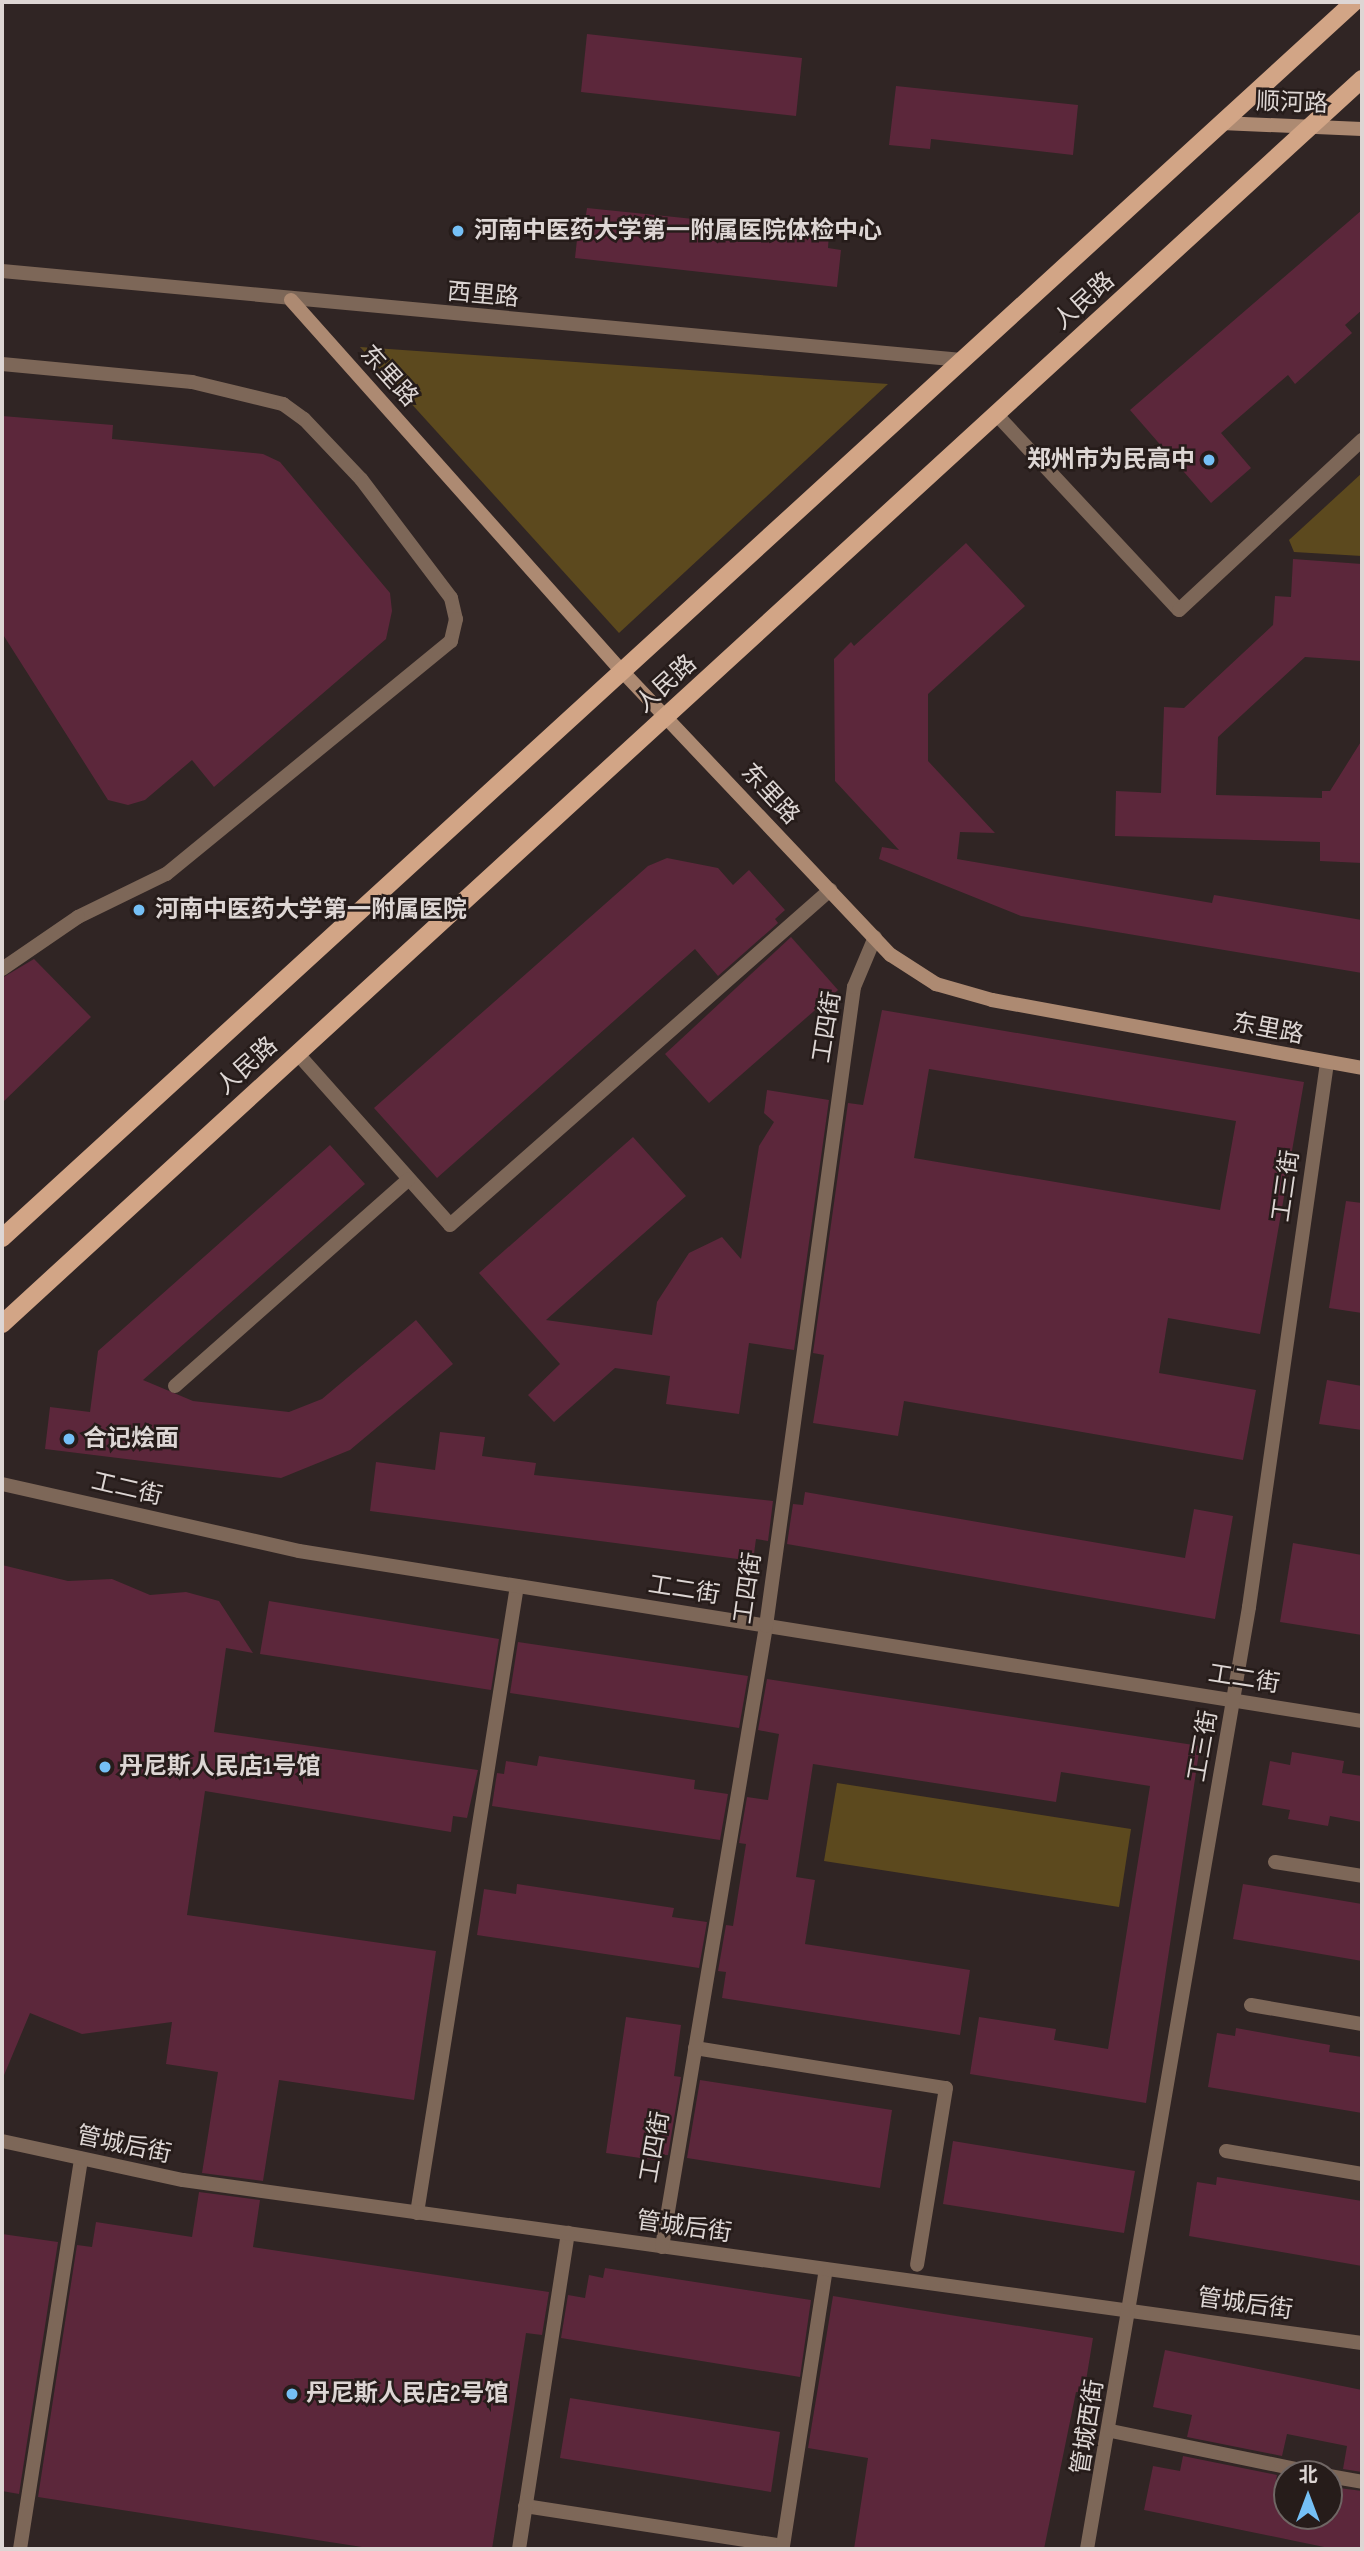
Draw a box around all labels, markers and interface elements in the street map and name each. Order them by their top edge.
street label: 顺河路 [1256,87,1328,119]
place label: 河南中医药大学第一附属医院体检中心 [474,217,882,245]
marker: 河南中医药大学第一附属医院体检中心 [448,221,468,241]
street label: 人民路 [1048,266,1120,336]
street label: 西里路 [446,278,520,312]
street label: 东里路 [354,340,424,412]
place label: 郑州市为民高中 [1027,446,1195,474]
marker: 郑州市为民高中 [1201,452,1217,468]
street label: 人民路 [630,649,702,719]
street label: 东里路 [735,758,805,830]
place label: 河南中医药大学第一附属医院 [155,896,467,924]
marker: 河南中医药大学第一附属医院 [129,900,149,920]
street label: 工四街 [807,989,847,1065]
street label: 东里路 [1230,1008,1306,1050]
street label: 人民路 [211,1031,283,1101]
street label: 工三街 [1267,1148,1305,1224]
place label: 合记烩面 [83,1425,179,1453]
marker: 合记烩面 [61,1431,77,1447]
street label: 工二街 [89,1467,165,1511]
street label: 工四街 [729,1550,767,1626]
street label: 工二街 [646,1570,722,1610]
street label: 工二街 [1206,1659,1282,1699]
street label: 工三街 [1183,1708,1223,1784]
place label: 丹尼斯人民店1号馆 [119,1753,320,1781]
marker: 丹尼斯人民店1号馆 [97,1759,113,1775]
street label: 工四街 [635,2109,675,2185]
street label: 管城后街 [74,2121,174,2169]
street label: 管城后街 [634,2206,734,2248]
street label: 管城后街 [1195,2283,1295,2325]
street label: 管城西街 [1066,2377,1110,2477]
place label: 丹尼斯人民店2号馆 [306,2380,509,2408]
marker: 丹尼斯人民店2号馆 [284,2386,300,2402]
north arrow [1273,2460,1343,2530]
text: 北 [1298,2464,1318,2487]

